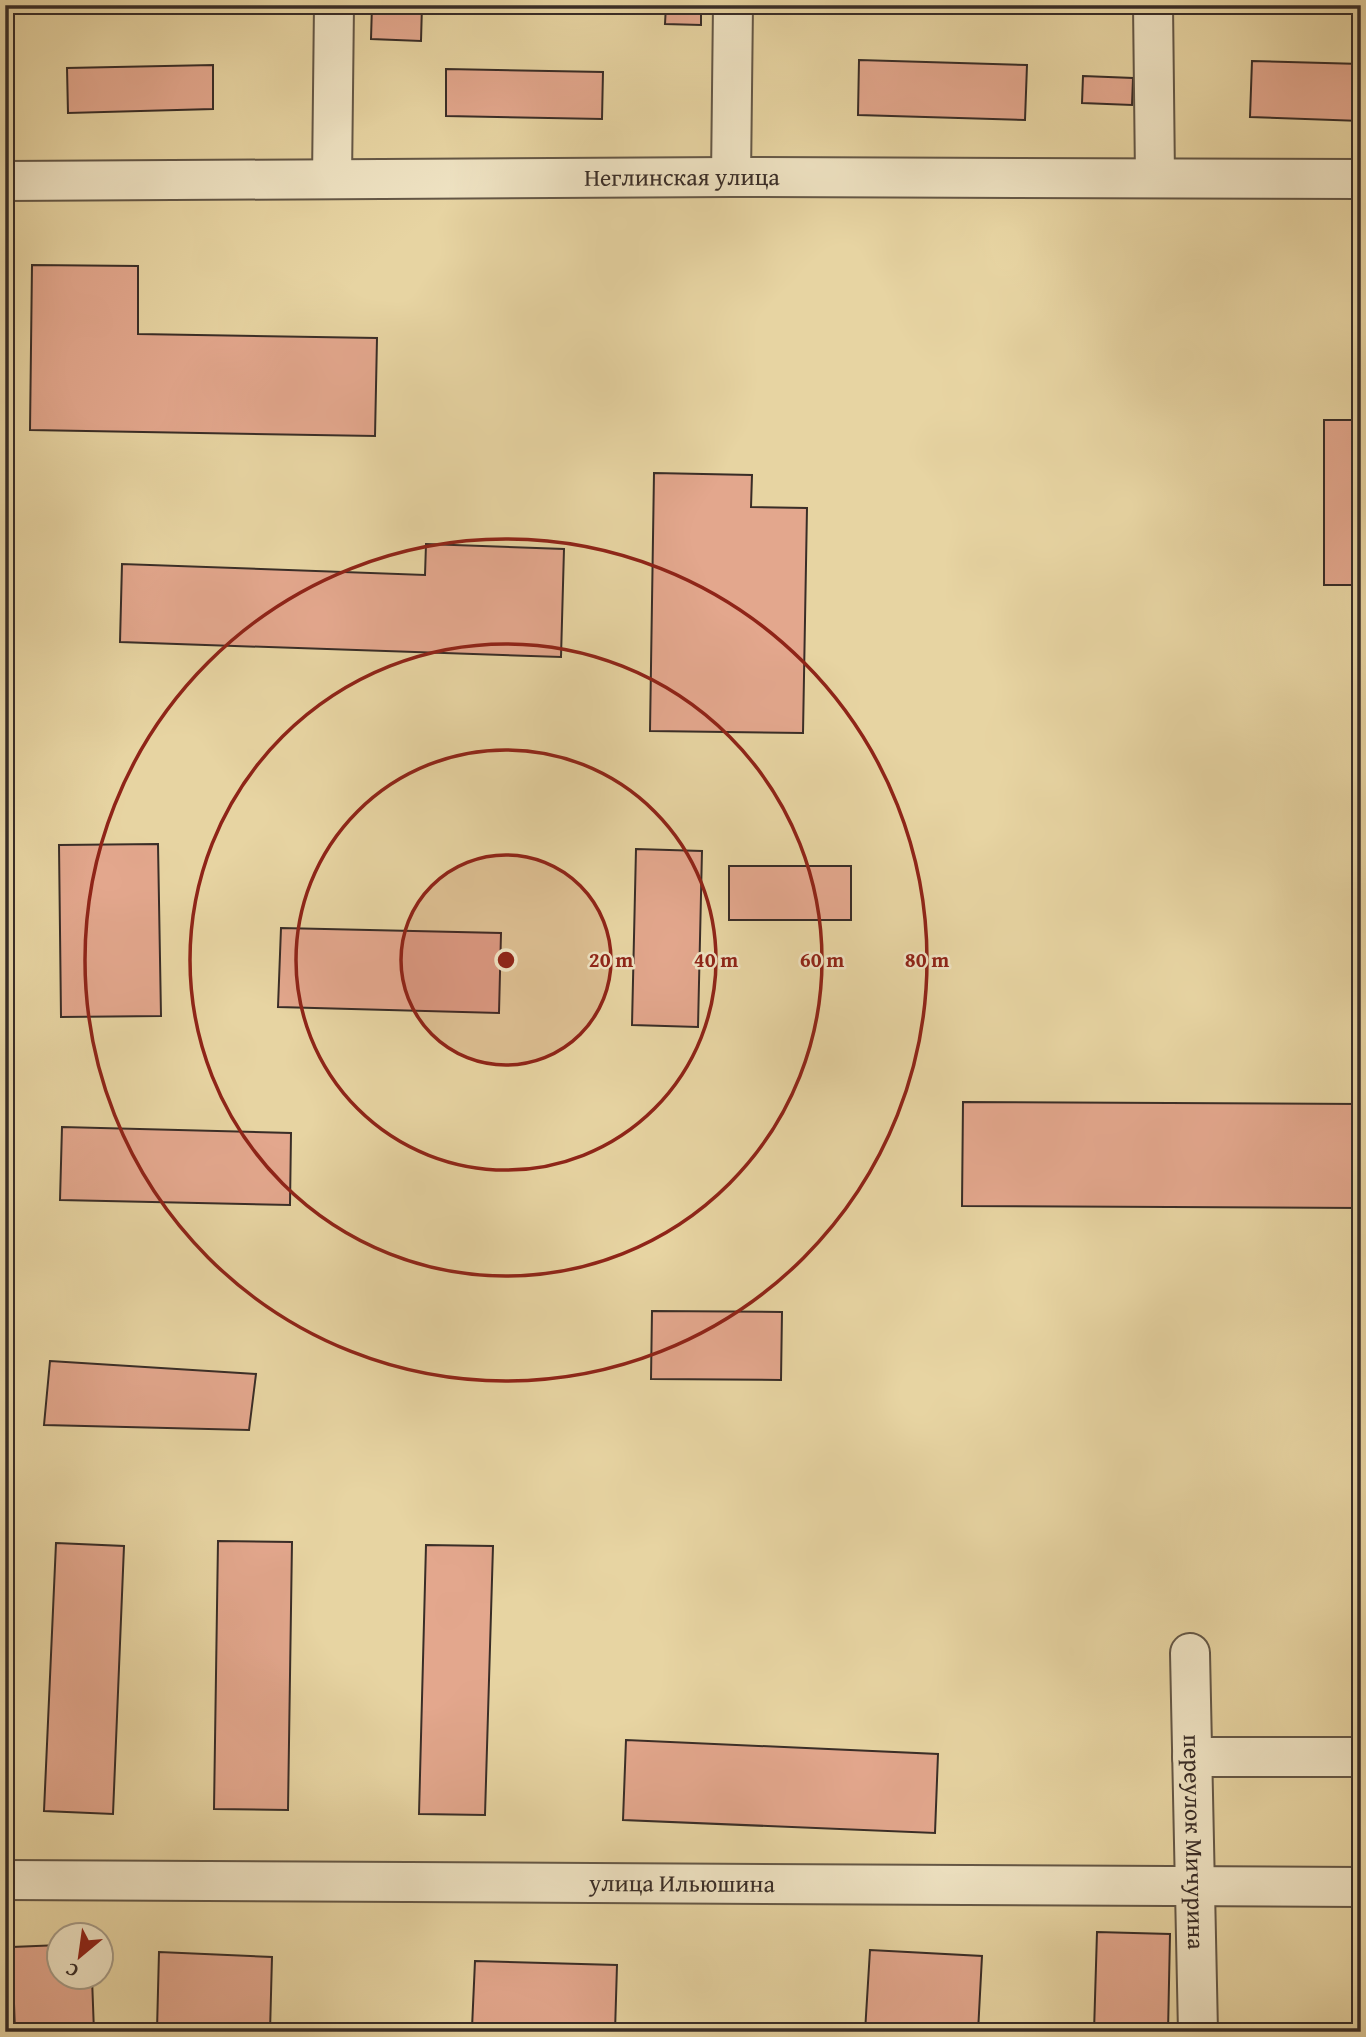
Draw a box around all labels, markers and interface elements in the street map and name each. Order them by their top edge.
street label: Неглинская улица [584,159,780,195]
text: 20 m [589,944,633,975]
text: 40 m [694,944,738,975]
text: 60 m [800,944,844,975]
text: 80 m [905,944,949,975]
centre of rings [494,948,518,972]
street label: переулок Мичурина [1175,1734,1214,1951]
street label: улица Ильюшина [588,1865,776,1901]
north arrow [46,1922,116,1992]
text: С [60,1956,83,1986]

